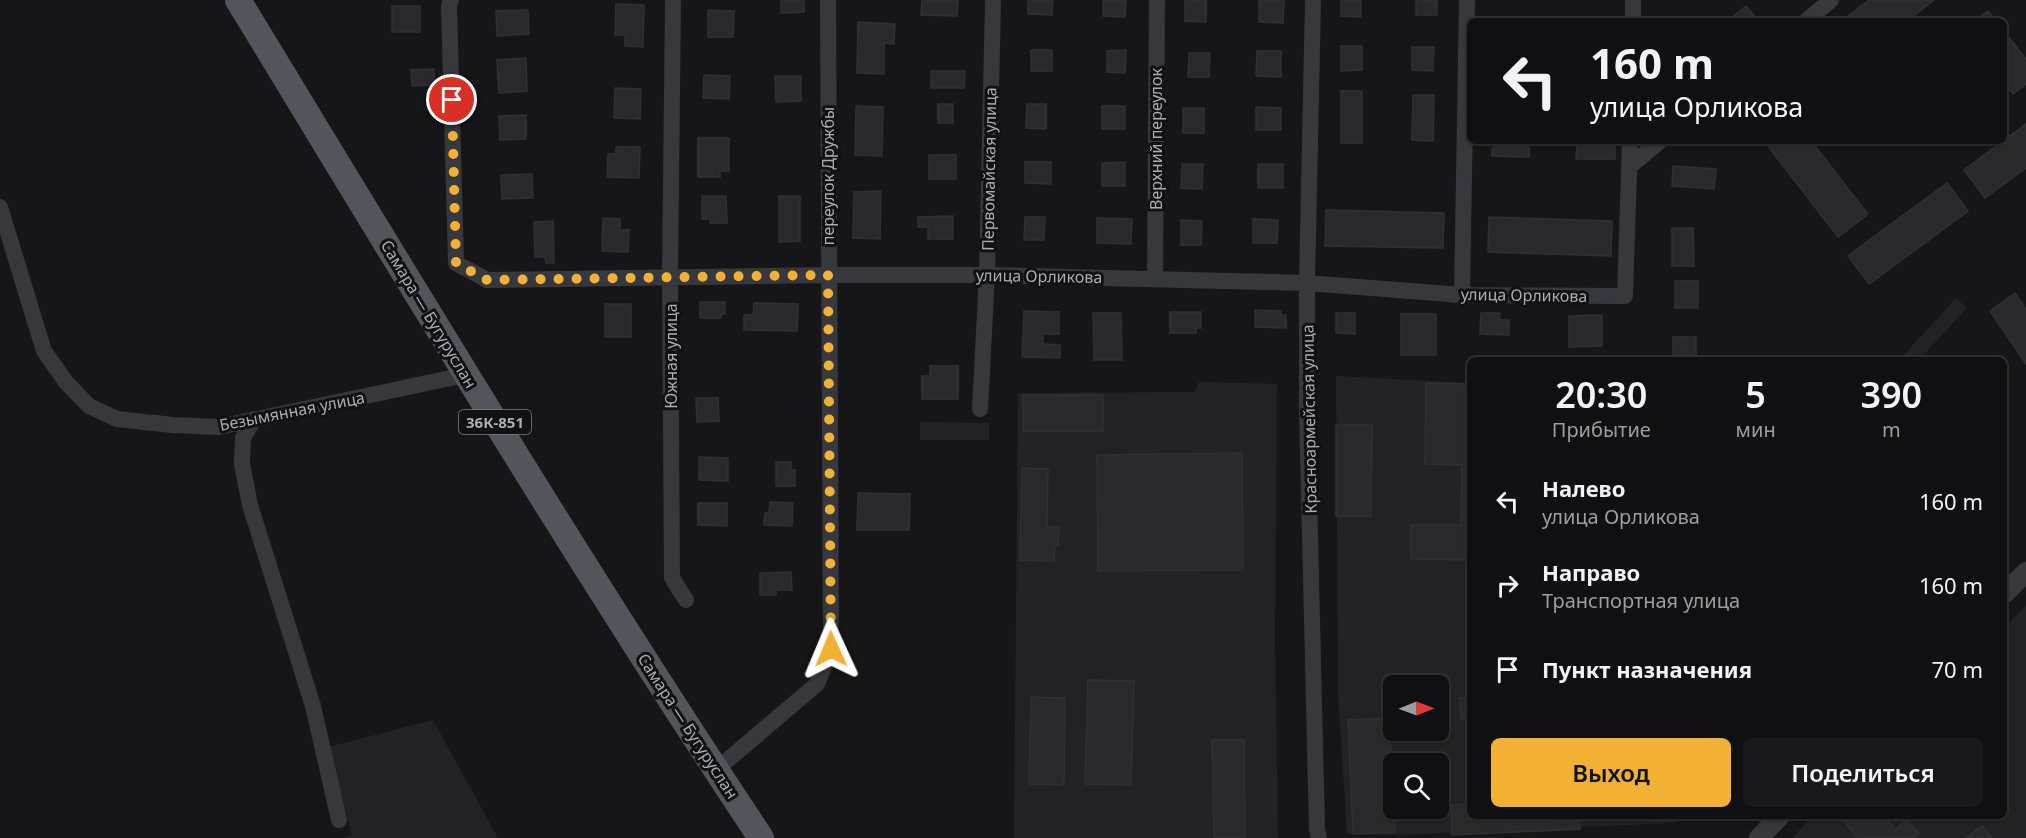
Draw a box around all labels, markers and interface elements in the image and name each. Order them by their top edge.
text: 160 m [1590,34,1714,91]
icon: left [1491,42,1569,120]
street label: Верхний переулок [1145,68,1167,210]
pin [426,74,477,125]
icon: arrive [435,83,468,116]
street label: Первомайская улица [977,87,1001,251]
text: улица Орликова [1590,88,1803,125]
street label: переулок Дружбы [817,107,839,245]
street label: Самара — Бугуруслан [376,236,482,392]
street label: улица Орликова [976,264,1102,288]
street label: улица Орликова [1461,283,1587,307]
street label: Южная улица [660,303,682,409]
street label: Красноармейская улица [1296,324,1322,514]
text: 20:30 [1555,370,1647,419]
text: 5 [1745,370,1766,419]
text: 390 [1860,370,1922,419]
street label: Безымянная улица [218,386,366,436]
road number: 36К-851 [459,410,531,434]
text: Прибытие [1552,416,1651,443]
text: мин [1736,416,1776,443]
text: m [1882,416,1901,443]
text: Налево [1542,473,1625,503]
icon: left [1491,485,1524,518]
text: 160 m [1919,486,1983,516]
text: улица Орликова [1542,503,1700,530]
text: Направо [1542,557,1640,587]
icon: right [1491,569,1524,602]
text: 160 m [1919,570,1983,600]
text: Транспортная улица [1542,587,1740,614]
position arrow [799,617,863,681]
street label: Самара — Бугуруслан [633,649,743,803]
icon: arrive [1491,653,1524,686]
text: Пункт назначения [1542,654,1752,684]
text: 70 m [1932,654,1983,684]
north arrow [1383,675,1449,741]
map controls [1383,675,1449,819]
button: Выход [1491,738,1731,807]
button: Поделиться [1743,738,1983,807]
button: search [1383,753,1449,819]

